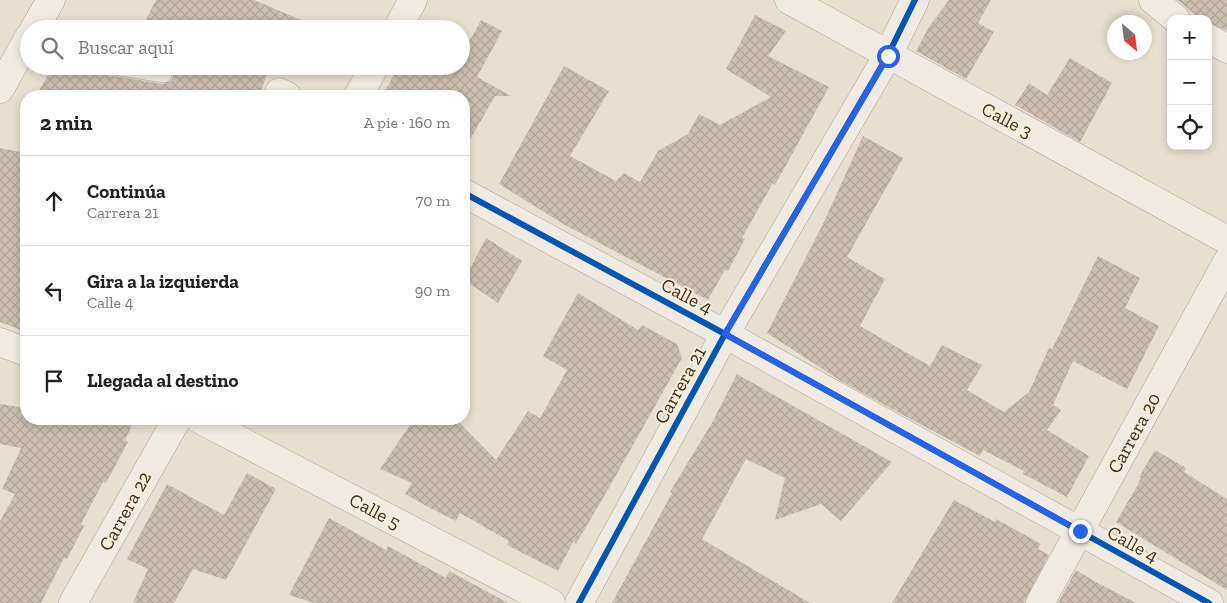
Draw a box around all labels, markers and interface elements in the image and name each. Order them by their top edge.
north arrow [1107,15,1152,60]
map controls [1167,15,1212,150]
button: + [1167,15,1212,60]
search box [20,20,470,75]
icon: search [38,34,66,62]
text: Buscar aquí [78,36,174,59]
route start [877,45,900,68]
button: − [1167,60,1212,105]
street label: Calle 3 [978,97,1036,143]
button: locate [1167,105,1212,150]
text: 2 min [40,110,92,135]
text: A pie · 160 m [364,113,450,132]
text: Continúa [87,180,166,203]
icon: ahead [40,187,68,215]
text: 70 m [416,191,450,210]
text: Carrera 21 [87,203,159,222]
text: Gira a la izquierda [87,270,239,293]
street label: Calle 4 [657,273,717,319]
icon: left [40,277,68,305]
text: 90 m [415,281,450,300]
text: Calle 4 [87,293,133,312]
street label: Carrera 21 [649,342,711,428]
icon: arrive [40,367,68,395]
text: Llegada al destino [87,369,238,392]
street label: Carrera 20 [1102,389,1166,477]
street label: Carrera 22 [94,467,156,555]
street label: Calle 5 [346,488,404,534]
route end [1069,520,1092,543]
street label: Calle 4 [1103,521,1163,567]

